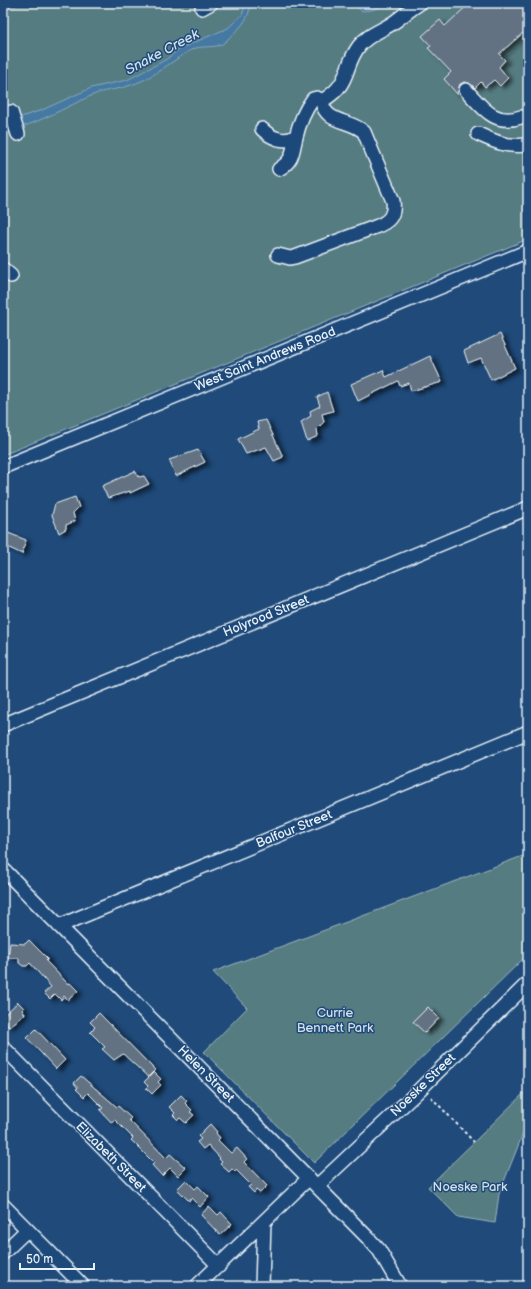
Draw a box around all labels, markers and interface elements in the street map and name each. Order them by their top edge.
water label: Snake Creek [122,25,203,79]
street label: West Saint Andrews Road [192,323,338,395]
street label: Holyrood Street [221,591,311,641]
street label: Balfour Street [254,806,334,852]
park label: Currie Bennett Park [297,1005,374,1036]
street label: Helen Street [174,1042,238,1106]
street label: Noeske Street [387,1050,459,1120]
street label: Elizabeth Street [72,1118,150,1196]
park label: Noeske Park [433,1179,508,1195]
scale bar [20,1245,94,1271]
text: 50 m [26,1252,53,1267]

